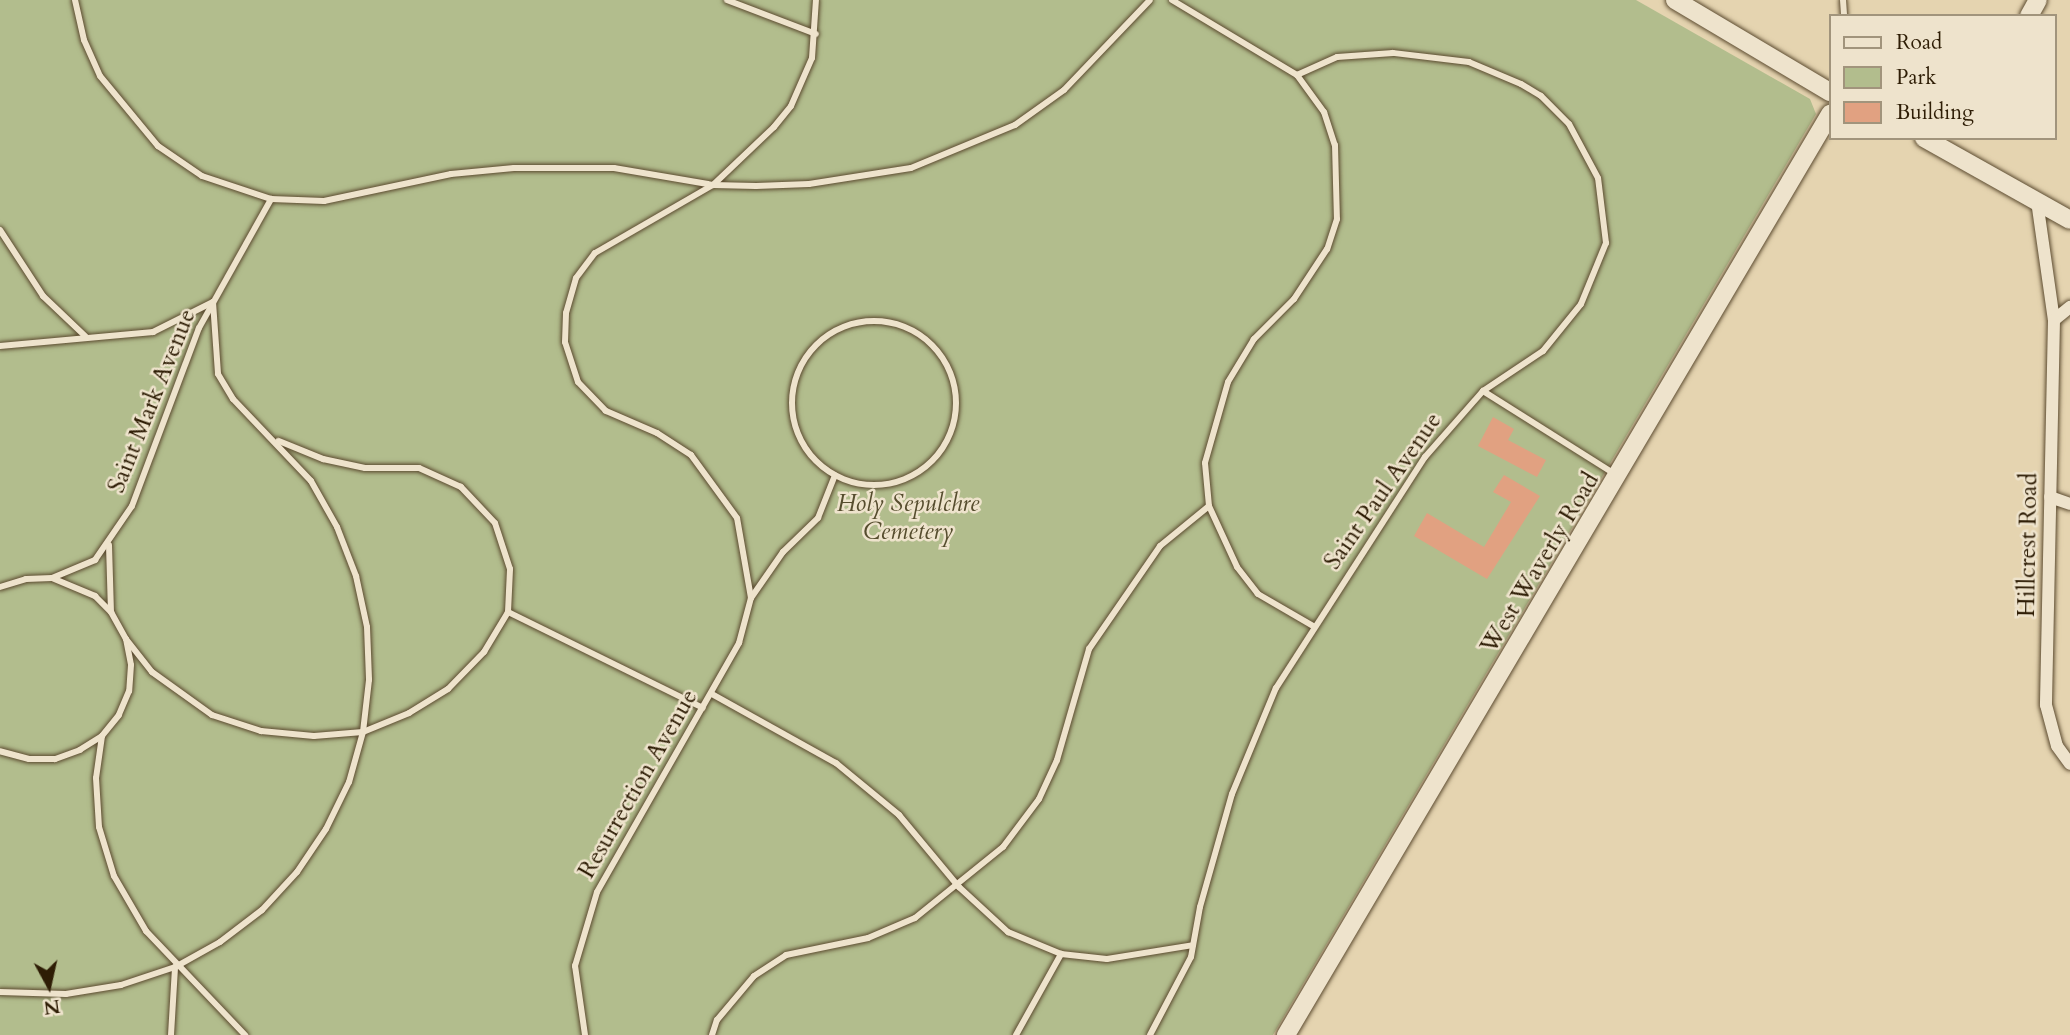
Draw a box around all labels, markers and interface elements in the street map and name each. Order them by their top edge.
legend [1828,14,2056,140]
text: Road [1896,28,1942,57]
text: Park [1896,63,1936,92]
text: Building [1896,98,1974,127]
street label: Saint Mark Avenue [102,305,202,497]
street label: Saint Paul Avenue [1318,407,1448,575]
street label: West Waverly Road [1475,467,1605,659]
street label: Hillcrest Road [2012,473,2044,617]
park label: Holy Sepulchre Cemetery [837,490,979,546]
street label: Resurrection Avenue [572,684,704,884]
north arrow [14,951,84,1021]
text: N [42,993,62,1021]

